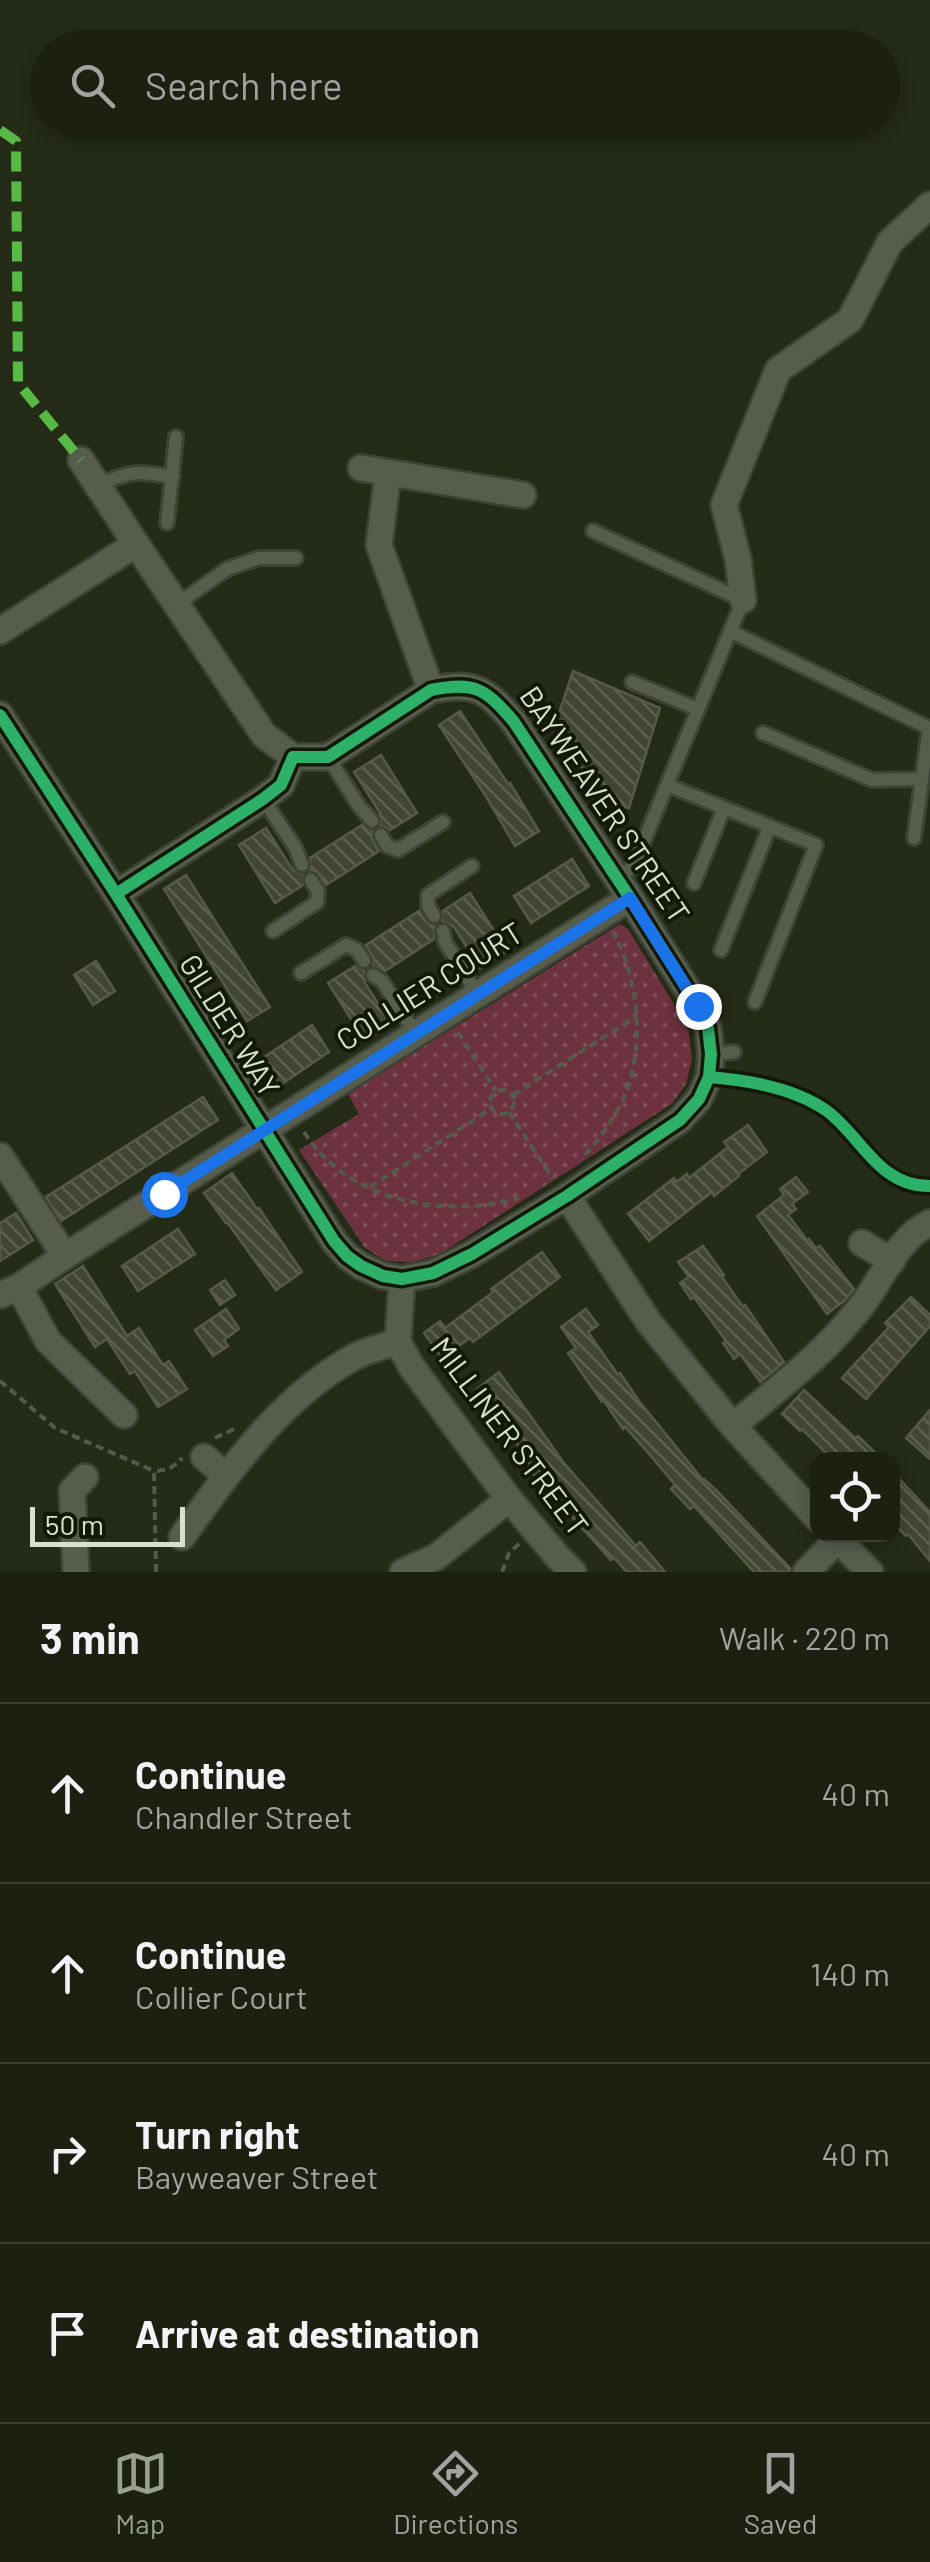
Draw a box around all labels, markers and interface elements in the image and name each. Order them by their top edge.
search box [30,30,900,140]
icon: search [65,58,120,113]
text: Search here [145,62,343,108]
street label: BAYWEAVER STREET [513,679,698,929]
street label: COLLIER COURT [329,914,529,1057]
street label: GILDER WAY [173,947,289,1103]
route end [676,984,722,1030]
route start [142,1172,188,1218]
street label: MILLINER STREET [424,1329,597,1542]
map controls [810,1452,900,1542]
button: locate [810,1452,900,1542]
scale bar [30,1502,185,1546]
text: 50 m [45,1507,104,1541]
text: 3 min [40,1612,140,1662]
text: Walk · 220 m [719,1618,890,1656]
text: Continue [135,1751,286,1797]
icon: ahead [40,1766,95,1821]
text: 40 m [821,1774,890,1812]
text: Chandler Street [135,1797,352,1835]
text: Continue [135,1931,286,1977]
icon: ahead [40,1946,95,2001]
text: 140 m [810,1954,890,1992]
text: Collier Court [135,1977,308,2015]
text: Turn right [135,2111,300,2157]
icon: right [40,2126,95,2181]
text: 40 m [821,2134,890,2172]
text: Bayweaver Street [135,2157,379,2195]
icon: arrive [40,2306,95,2361]
text: Arrive at destination [135,2310,480,2356]
tab: Map [113,2446,168,2540]
tab: Directions [393,2446,518,2540]
tab: Saved [744,2446,817,2540]

